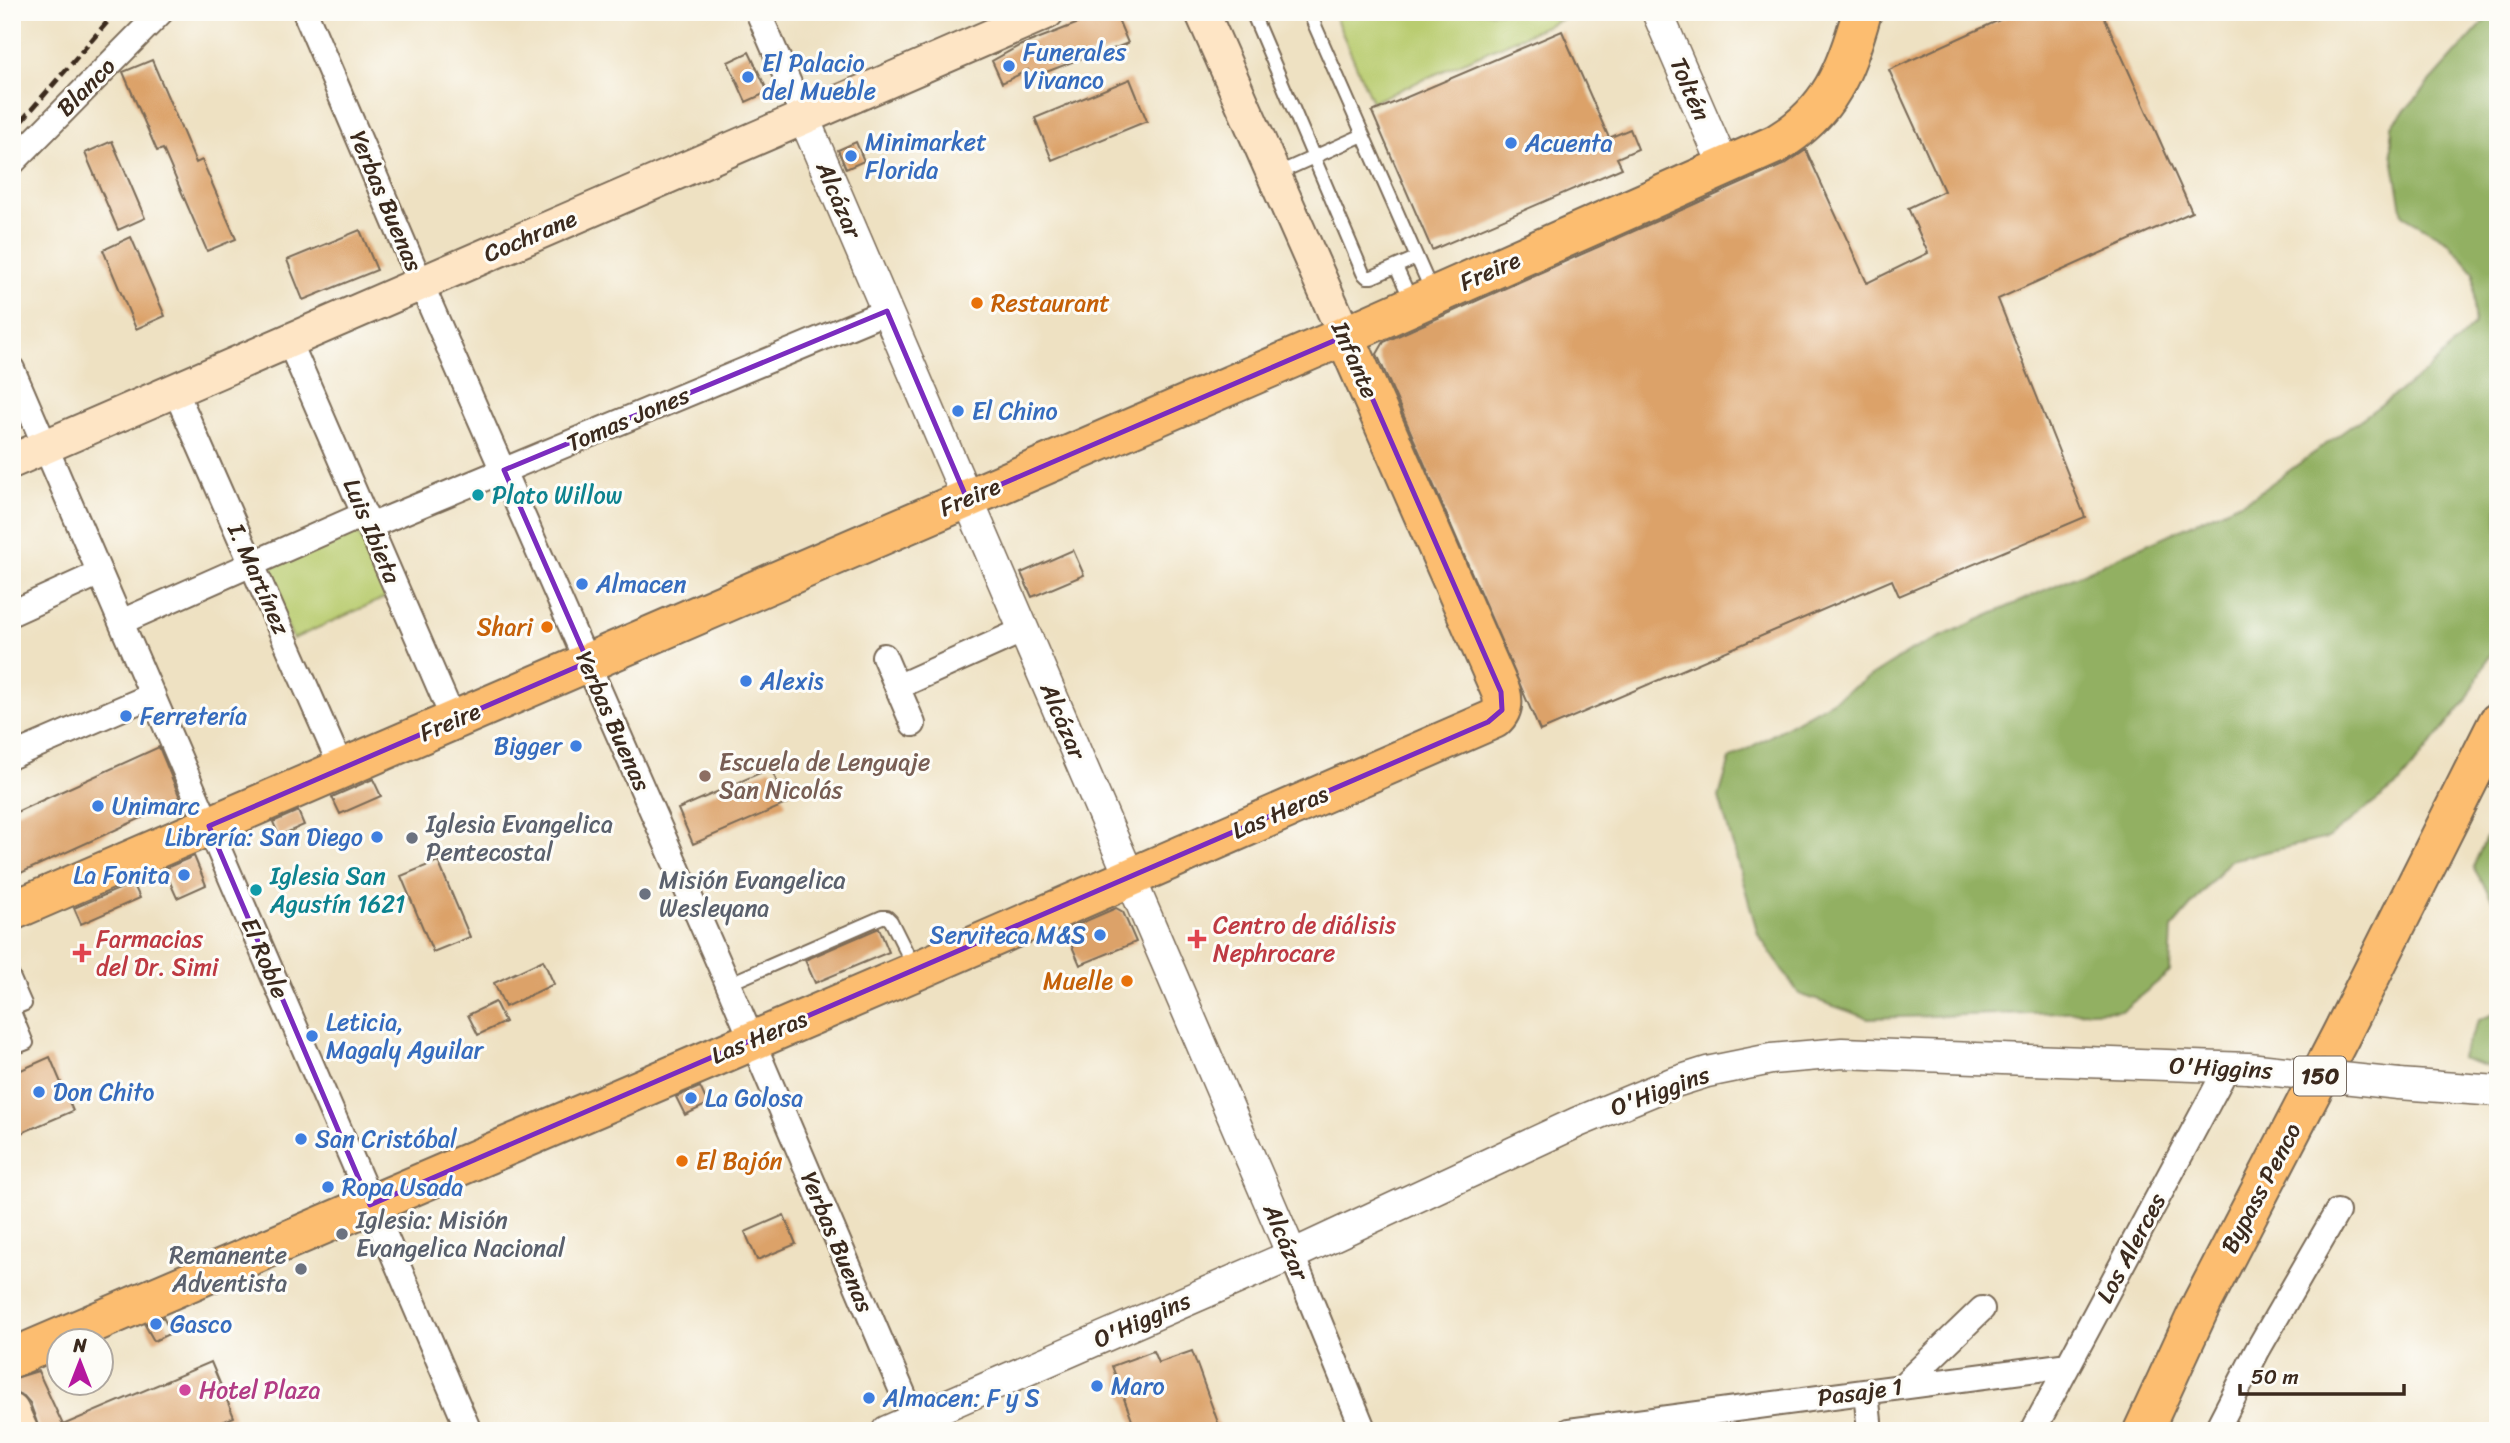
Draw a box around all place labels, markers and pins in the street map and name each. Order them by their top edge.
place label: Funerales Vivanco [1023,31,1127,101]
place label: El Palacio del Mueble [762,42,876,112]
marker: Funerales Vivanco [1001,58,1017,74]
marker: El Palacio del Mueble [740,69,756,85]
place label: Minimarket Florida [865,121,987,191]
place label: Acuenta [1524,122,1613,164]
marker: Acuenta [1503,135,1519,151]
marker: Minimarket Florida [843,148,859,164]
place label: Restaurant [991,282,1110,324]
marker: Restaurant [969,295,985,311]
place label: El Chino [972,390,1058,432]
marker: El Chino [950,403,966,419]
place label: Plato Willow [492,474,623,516]
marker: Plato Willow [470,487,486,503]
place label: Almacen [595,563,686,605]
marker: Almacen [574,576,590,592]
place label: Shari [477,606,534,648]
marker: Shari [539,619,555,635]
place label: Alexis [759,660,824,702]
marker: Alexis [738,673,754,689]
place label: Ferretería [140,695,247,737]
marker: Ferretería [118,708,134,724]
place label: Bigger [494,725,563,767]
marker: Bigger [568,738,584,754]
place label: Escuela de Lenguaje San Nicolás [719,741,930,811]
marker: Escuela de Lenguaje San Nicolás [697,768,713,784]
place label: Unimarc [112,785,200,827]
marker: Unimarc [90,798,106,814]
place label: Iglesia Evangelica Pentecostal [425,803,613,873]
place label: Librería: San Diego [165,816,363,858]
marker: Librería: San Diego [369,829,385,845]
marker: Iglesia Evangelica Pentecostal [404,830,420,846]
place label: La Fonita [73,854,170,896]
place label: Iglesia San Agustín 1621 [269,855,405,925]
place label: Misión Evangelica Wesleyana [659,859,846,929]
marker: La Fonita [176,867,192,883]
marker: Iglesia San Agustín 1621 [248,882,264,898]
marker: Misión Evangelica Wesleyana [637,886,653,902]
place label: Centro de diálisis Nephrocare [1213,904,1396,974]
place label: Serviteca M&S [930,914,1086,956]
place label: Farmacias del Dr. Simi [96,918,220,988]
marker: Serviteca M&S [1092,927,1108,943]
marker: Centro de diálisis Nephrocare [1187,929,1207,949]
marker: Farmacias del Dr. Simi [74,945,90,961]
place label: Muelle [1043,960,1113,1002]
marker: Muelle [1119,973,1135,989]
place label: Leticia, Magaly Aguilar [326,1001,484,1071]
marker: Leticia, Magaly Aguilar [304,1028,320,1044]
place label: Don Chito [53,1071,155,1113]
place label: La Golosa [705,1077,803,1119]
marker: Don Chito [31,1084,47,1100]
marker: La Golosa [683,1090,699,1106]
place label: San Cristóbal [315,1118,458,1160]
marker: San Cristóbal [293,1131,309,1147]
place label: El Bajón [696,1140,783,1182]
marker: El Bajón [674,1153,690,1169]
place label: Ropa Usada [342,1166,463,1208]
marker: Ropa Usada [320,1179,336,1195]
place label: Iglesia: Misión Evangelica Nacional [355,1199,566,1269]
marker: Iglesia: Misión Evangelica Nacional [334,1226,350,1242]
place label: Remanente Adventista [169,1234,287,1304]
marker: Remanente Adventista [293,1261,309,1277]
place label: Gasco [170,1303,232,1345]
marker: Gasco [148,1316,164,1332]
place label: Maro [1111,1365,1165,1407]
place label: Hotel Plaza [199,1369,321,1411]
place label: Almacen: F y S [882,1377,1040,1419]
marker: Maro [1089,1378,1105,1394]
marker: Hotel Plaza [177,1382,193,1398]
marker: Almacen: F y S [861,1390,877,1406]

